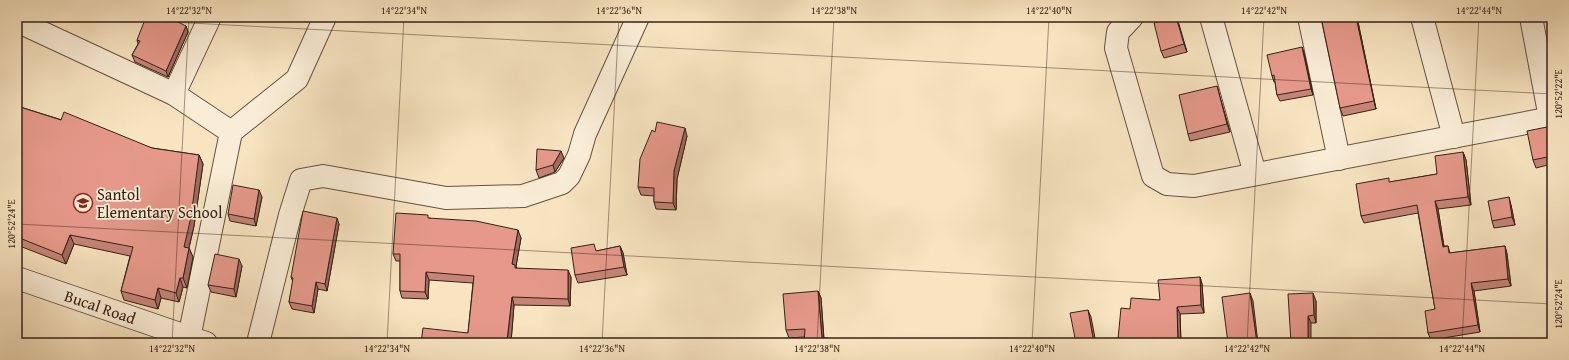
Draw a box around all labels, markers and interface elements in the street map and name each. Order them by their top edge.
text: 14°22'32"N [166,3,212,18]
text: 14°22'34"N [381,3,427,18]
text: 14°22'36"N [596,3,642,18]
text: 14°22'38"N [811,3,857,18]
text: 14°22'40"N [1026,3,1072,18]
text: 14°22'42"N [1241,3,1287,18]
text: 14°22'44"N [1456,3,1502,18]
text: 120°52'22"E [1551,69,1566,119]
place label: Santol Elementary School [97,182,223,224]
school or university icon: Santol Elementary School [72,192,94,214]
text: 120°52'24"E [4,199,19,249]
text: 120°52'24"E [1551,279,1566,329]
street label: Bucal Road [61,283,139,330]
text: 14°22'32"N [149,341,195,356]
text: 14°22'34"N [364,341,410,356]
text: 14°22'36"N [579,341,625,356]
text: 14°22'38"N [794,341,840,356]
text: 14°22'40"N [1009,341,1055,356]
text: 14°22'42"N [1224,341,1270,356]
text: 14°22'44"N [1439,341,1485,356]

